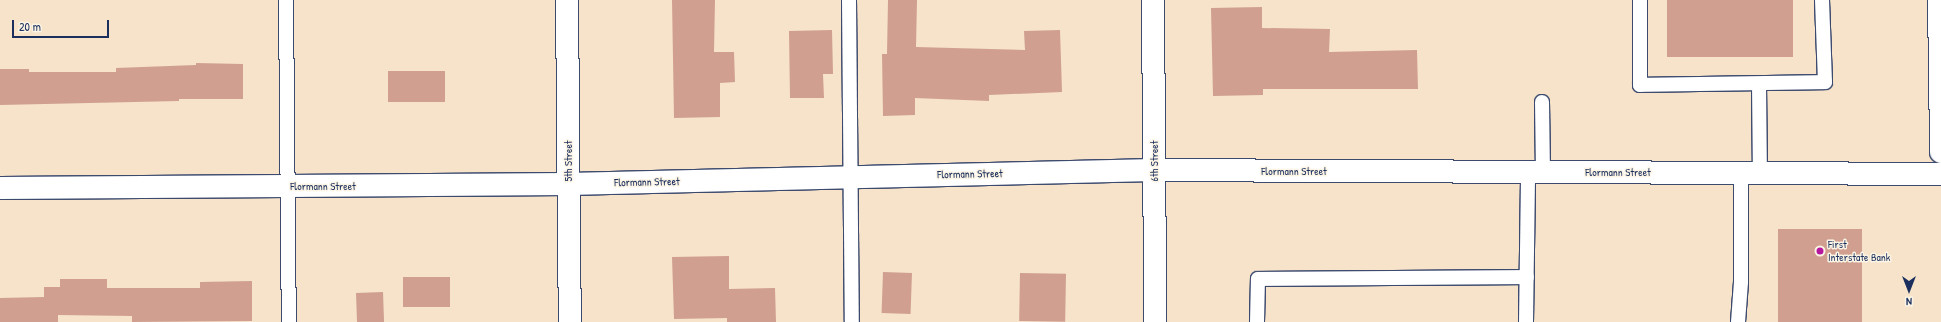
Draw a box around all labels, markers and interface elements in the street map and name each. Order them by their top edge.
scale bar [14,12,111,38]
text: 20 m [19,18,41,35]
street label: 5th Street [561,140,575,182]
street label: 6th Street [1147,141,1161,181]
street label: Flormann Street [1261,164,1327,178]
street label: Flormann Street [1585,165,1651,179]
street label: Flormann Street [937,167,1003,181]
street label: Flormann Street [614,175,680,189]
street label: Flormann Street [290,179,356,193]
place label: First Interstate Bank [1828,238,1890,264]
marker: First Interstate Bank [1815,246,1825,256]
north arrow [1889,270,1929,310]
text: N [1906,295,1912,309]

